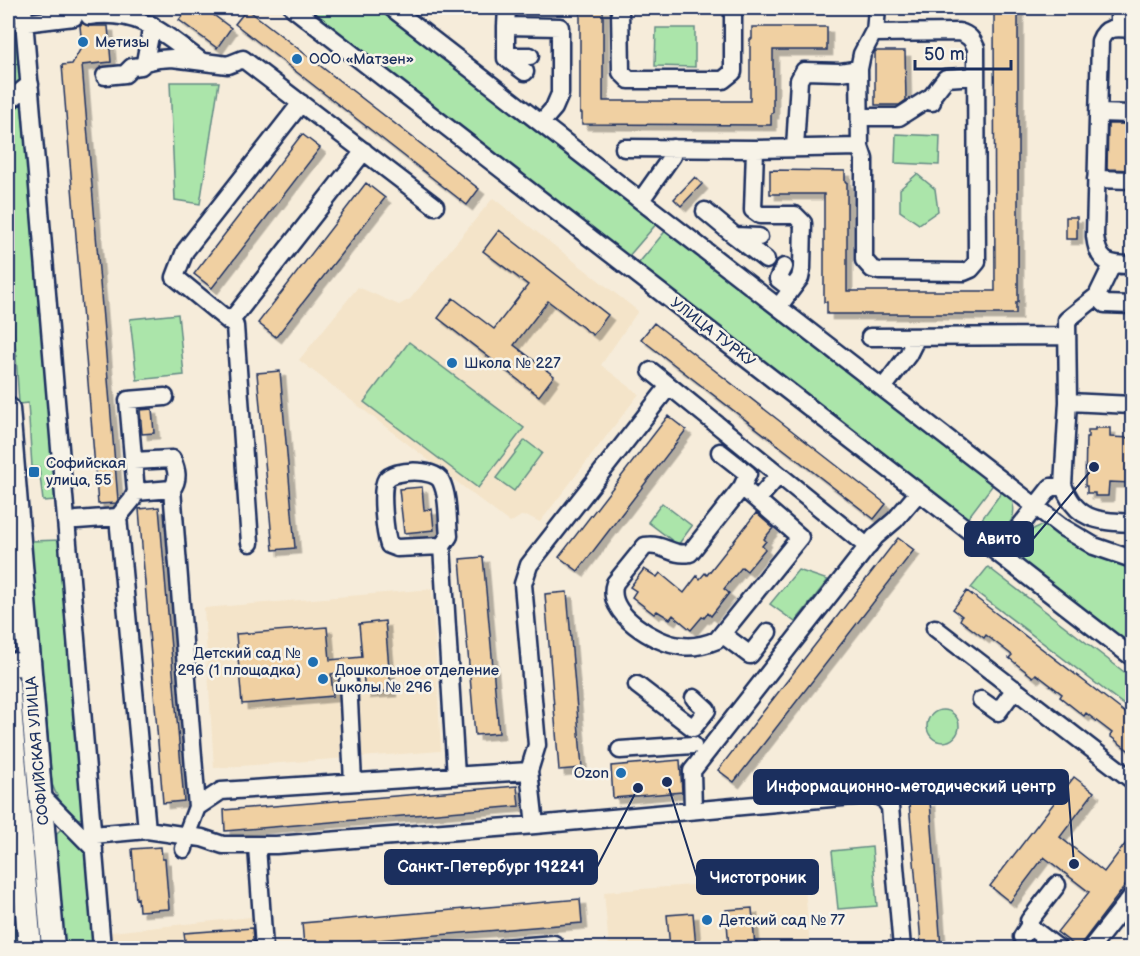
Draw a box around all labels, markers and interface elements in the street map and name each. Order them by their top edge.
place label: Метизы [95,33,149,52]
scale bar [915,33,1011,71]
marker: Метизы [76,35,90,49]
text: 50 m [924,44,965,65]
place label: ООО «Матзен» [309,50,414,69]
marker: ООО «Матзен» [290,52,304,66]
street label: УЛИЦА ТУРКУ [666,293,759,372]
place label: Школа № 227 [464,354,561,373]
marker: Школа № 227 [445,356,459,370]
place label: Софийская улица, 55 [46,454,126,490]
marker: Софийская улица, 55 [27,465,41,479]
callout: Авито [965,522,1033,556]
text: Авито [976,530,1021,549]
place label: Детский сад № 296 (1 площадка) [178,644,301,680]
marker: Детский сад № 296 (1 площадка) [306,655,320,669]
place label: Дошкольное отделение школы № 296 [335,661,499,697]
marker: Дошкольное отделение школы № 296 [316,672,330,686]
street label: СОФИЙСКАЯ УЛИЦА [21,675,53,826]
place label: Ozon [574,764,609,783]
marker: Ozon [614,766,628,780]
callout: Информационно-методический центр [754,770,1068,804]
text: Информационно-методический центр [766,778,1056,797]
callout: Санкт-Петербург 192241 [385,850,597,884]
text: Санкт-Петербург 192241 [397,858,585,877]
callout: Чистотроник [697,860,818,894]
text: Чистотроник [710,869,807,888]
place label: Детский сад № 77 [719,911,845,930]
marker: Детский сад № 77 [700,913,714,927]

